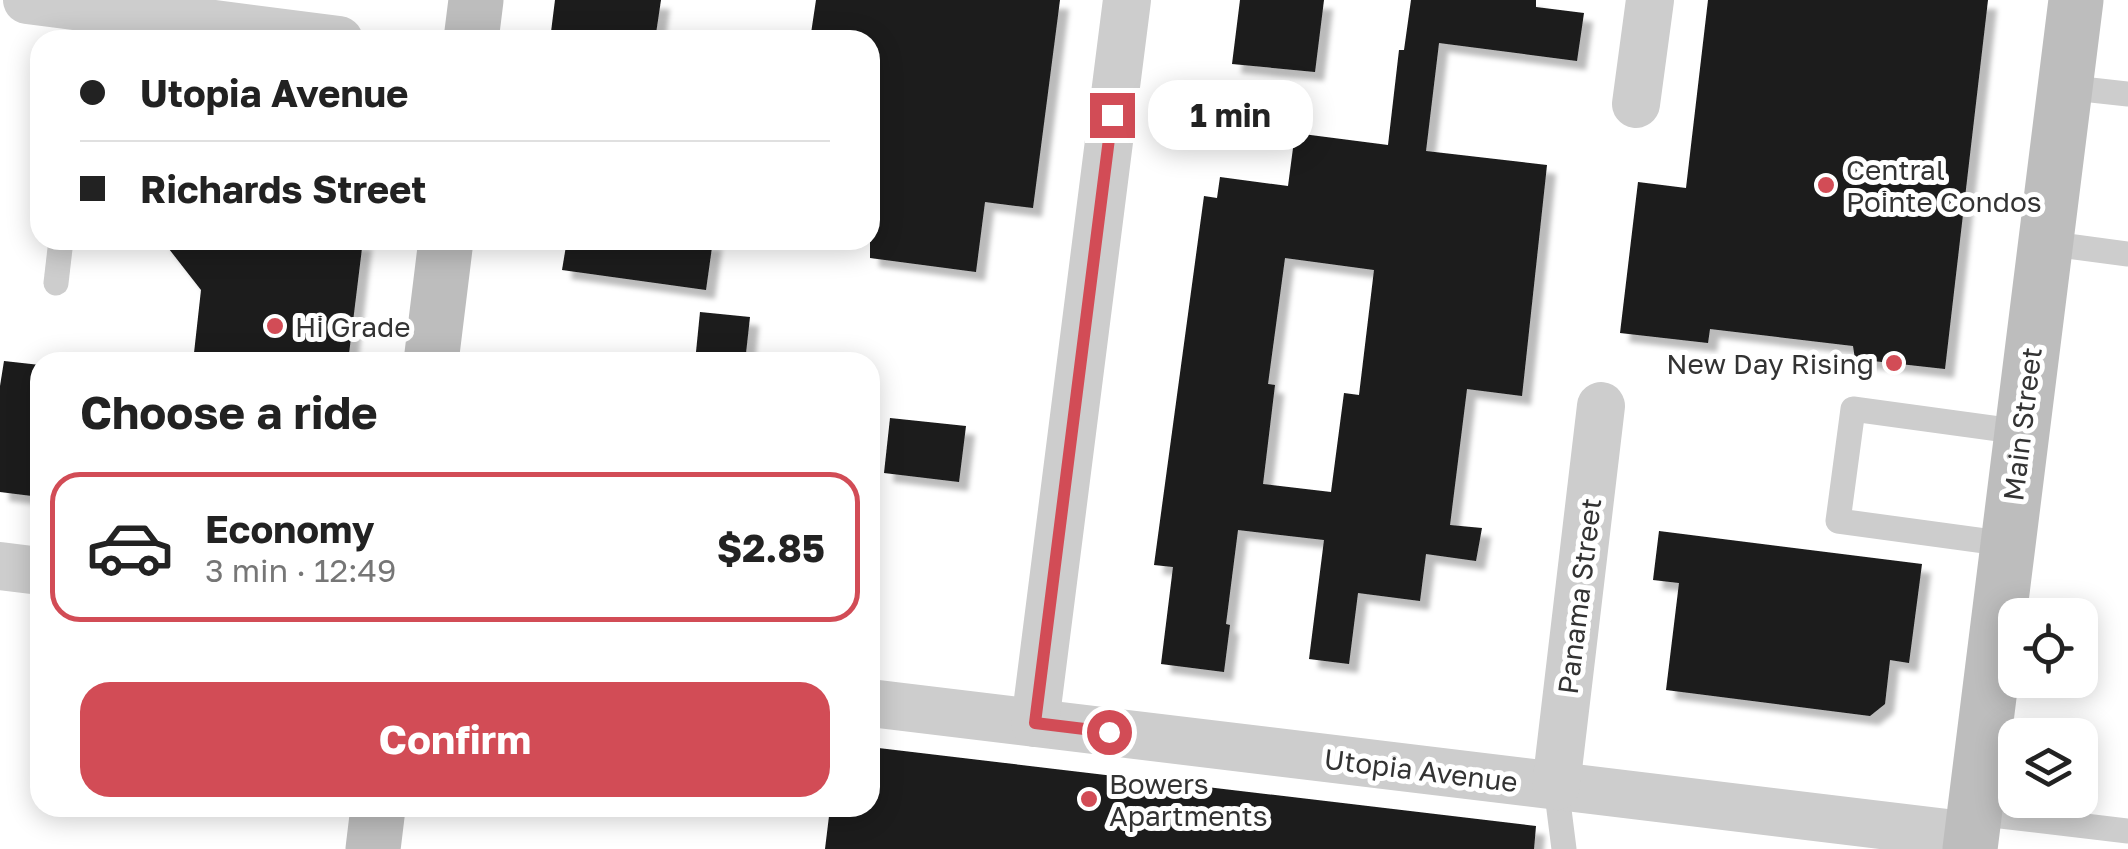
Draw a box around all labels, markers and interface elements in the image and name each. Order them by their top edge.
text: Utopia Avenue [140,70,408,115]
callout: 1 min [1147,80,1312,150]
route end [1090,93,1135,138]
text: 1 min [1190,96,1271,134]
place label: Central Pointe Condos [1846,153,2042,218]
text: Richards Street [140,166,426,211]
marker: Central Pointe Condos [1815,174,1837,196]
place label: Hi Grade [295,310,410,343]
marker: Hi Grade [264,315,286,337]
street label: Main Street [1996,345,2048,503]
place label: New Day Rising [1666,347,1874,380]
marker: New Day Rising [1883,352,1905,374]
text: Choose a ride [80,385,378,439]
street label: Panama Street [1551,496,1607,696]
icon: car [85,502,175,592]
text: Economy [205,506,374,551]
text: $2.85 [717,525,825,570]
text: 3 min · 12:49 [205,551,396,589]
map controls [1998,598,2098,818]
button: locate [1998,598,2098,698]
button: Confirm [80,682,830,797]
route start [1087,710,1132,755]
button: layers [1998,718,2098,818]
street label: Utopia Avenue [1322,742,1520,798]
place label: Bowers Apartments [1109,767,1267,832]
marker: Bowers Apartments [1078,788,1100,810]

